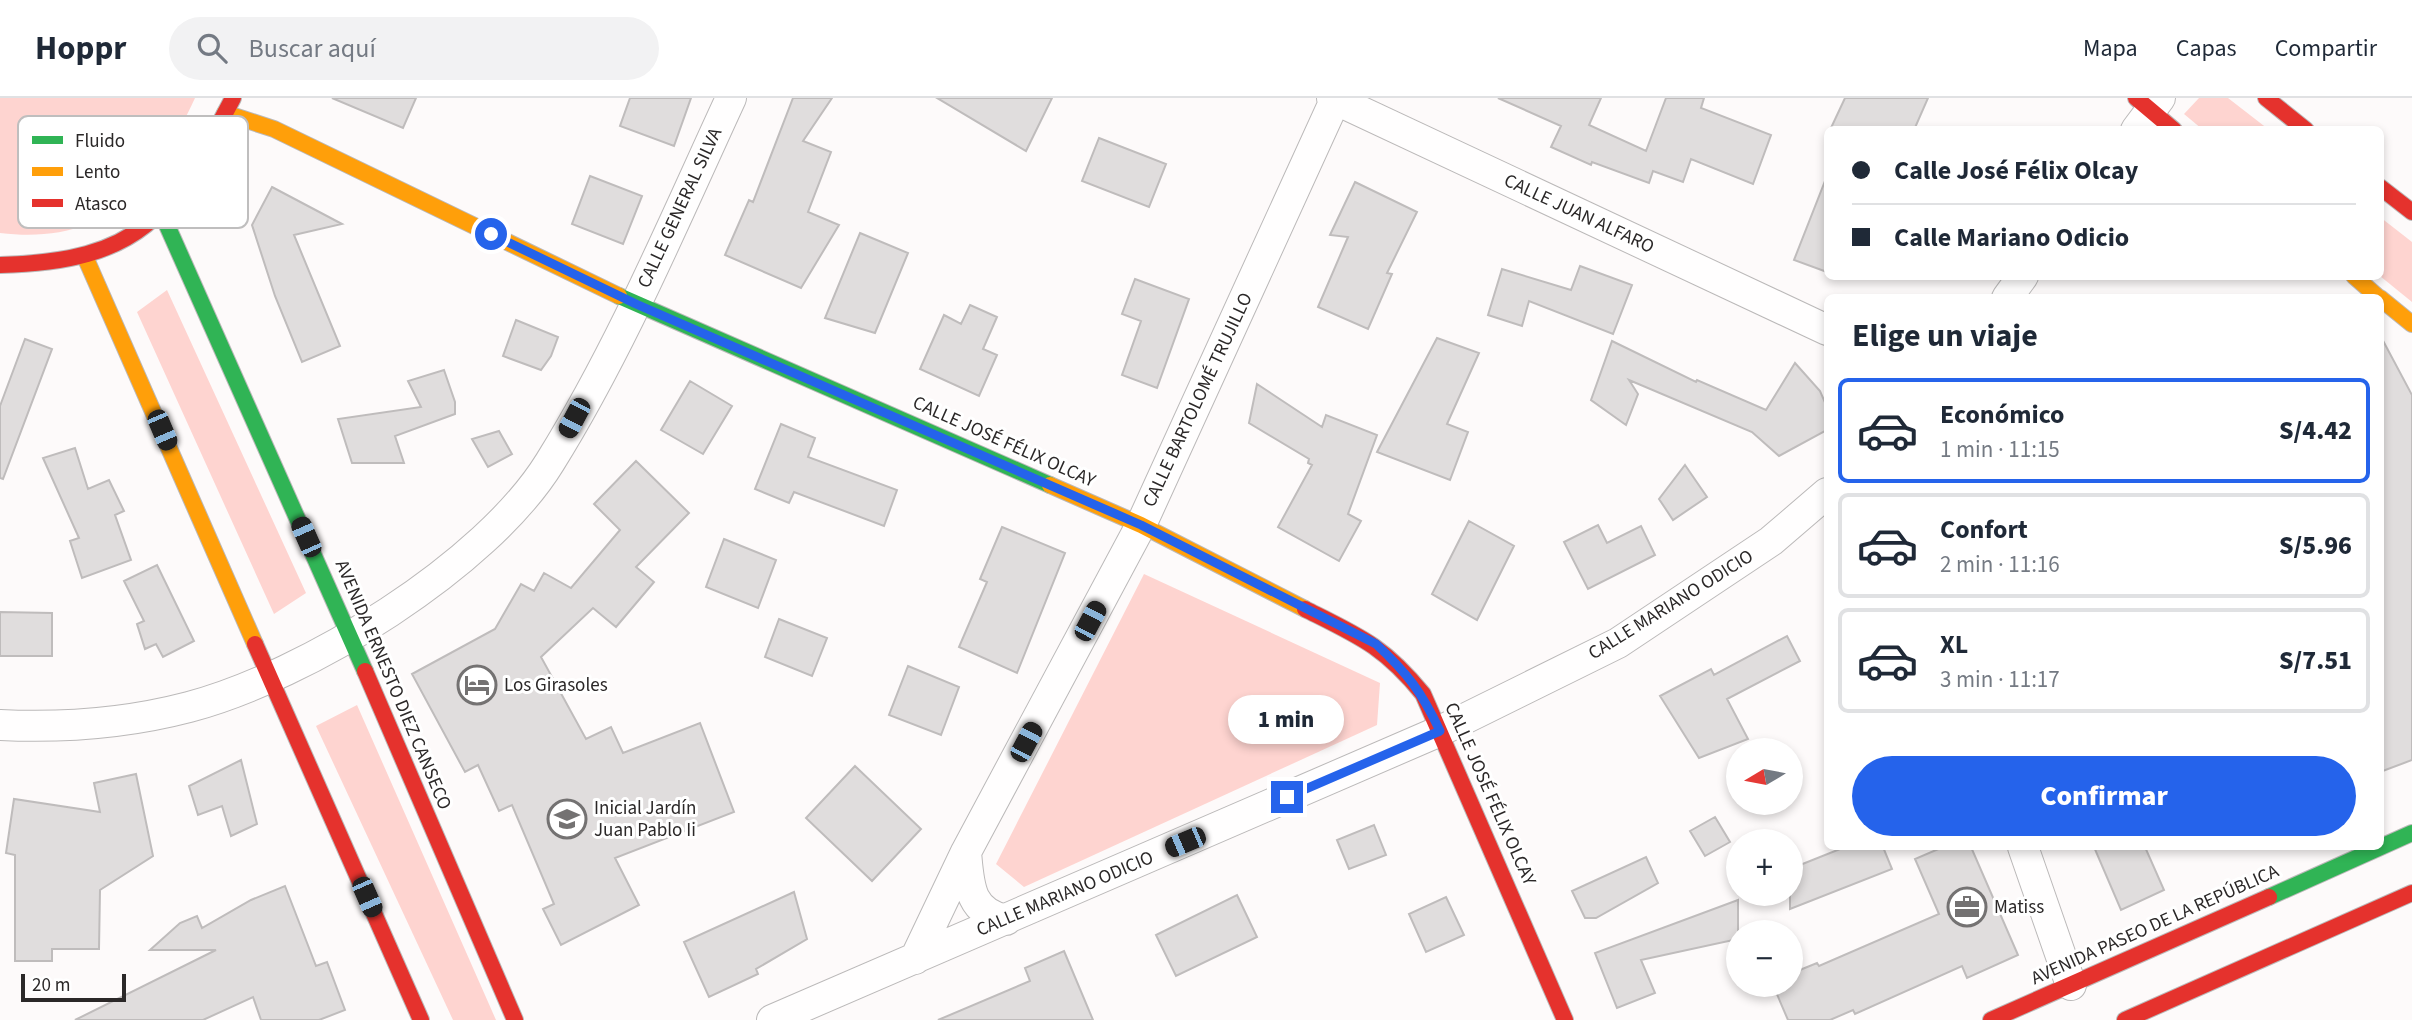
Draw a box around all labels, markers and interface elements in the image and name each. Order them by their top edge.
search box [169,17,659,80]
text: Hoppr [35,25,127,72]
icon: search [193,29,231,67]
text: Buscar aquí [249,30,376,67]
text: Mapa [2083,31,2138,66]
text: Capas [2176,31,2237,66]
text: Compartir [2275,31,2377,66]
legend [18,116,248,228]
street label: CALLE GENERAL SILVA [631,123,729,293]
text: Fluido [75,128,125,155]
text: Calle José Félix Olcay [1894,152,2138,189]
text: Lento [75,159,120,186]
street label: CALLE JUAN ALFARO [1499,167,1659,261]
text: Atasco [75,191,127,218]
route start [475,218,507,250]
text: Calle Mariano Odicio [1894,219,2129,256]
street label: CALLE BARTOLOMÉ TRUJILLO [1136,288,1260,512]
text: Elige un viaje [1852,313,2038,359]
street label: CALLE JOSÉ FÉLIX OLCAY [908,389,1101,495]
car [555,395,594,441]
text: Económico [1940,396,2065,433]
icon: car [1856,399,1919,462]
car [145,407,180,453]
text: S/4.42 [2279,412,2352,449]
text: 1 min · 11:15 [1940,433,2060,466]
text: Confort [1940,511,2028,548]
car [288,514,325,560]
icon: car [1856,514,1919,577]
text: S/5.96 [2279,527,2352,564]
street label: CALLE MARIANO ODICIO [1583,543,1759,667]
text: 2 min · 11:16 [1940,548,2060,581]
street label: AVENIDA ERNESTO DIEZ CANSECO [328,556,458,814]
car [1071,598,1110,644]
text: XL [1940,626,1968,663]
icon: car [1856,629,1919,692]
text: S/7.51 [2279,642,2352,679]
text: 3 min · 11:17 [1940,663,2060,696]
hotel icon: Los Girasoles [456,664,498,706]
place label: Los Girasoles [504,672,608,699]
callout: 1 min [1229,696,1345,744]
street label: CALLE JOSÉ FÉLIX OLCAY [1437,698,1543,891]
text: 1 min [1258,703,1314,736]
car [1007,719,1046,765]
north arrow [1726,738,1802,816]
map controls [1726,738,1803,997]
button: Confirmar [1852,756,2356,836]
route end [1271,781,1303,813]
place label: Inicial Jardín Juan Pablo Ii [594,795,696,844]
school or university icon: Inicial Jardín Juan Pablo Ii [546,798,588,840]
car [1162,824,1209,860]
button: + [1726,829,1803,906]
street label: CALLE MARIANO ODICIO [972,844,1158,944]
street label: AVENIDA PASEO DE LA REPÚBLICA [2027,858,2284,992]
car [349,874,386,920]
office icon: Matiss [1946,886,1988,928]
place label: Matiss [1994,894,2044,921]
button: − [1726,920,1803,997]
scale bar [21,971,126,1003]
text: 20 m [32,972,70,999]

